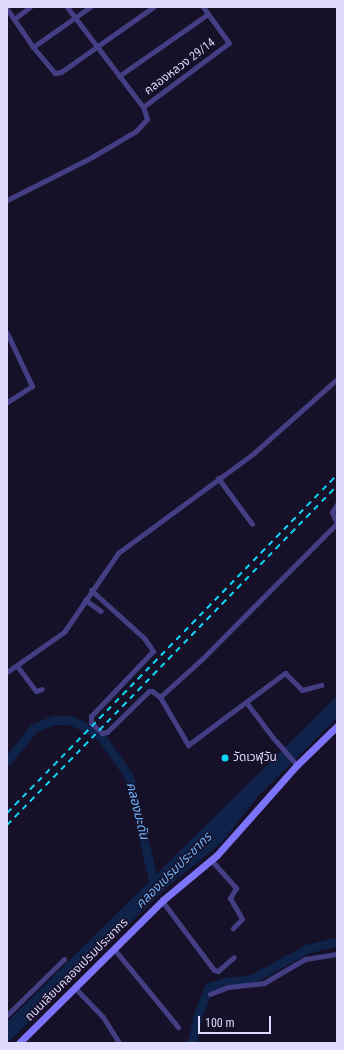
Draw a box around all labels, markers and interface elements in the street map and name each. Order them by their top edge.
street label: คลองหลวง 29/14 [142,36,218,98]
place label: วัดเวฬุวัน [233,751,277,765]
marker: วัดเวฬุวัน [220,753,230,763]
water label: คลองมะดัน [122,781,152,841]
water label: คลองเปรมประชากร [133,830,215,912]
street label: ถนนเลียบคลองเปรมประชากร [23,916,131,1024]
scale bar [200,1008,273,1034]
text: 100 m [205,1016,235,1030]

